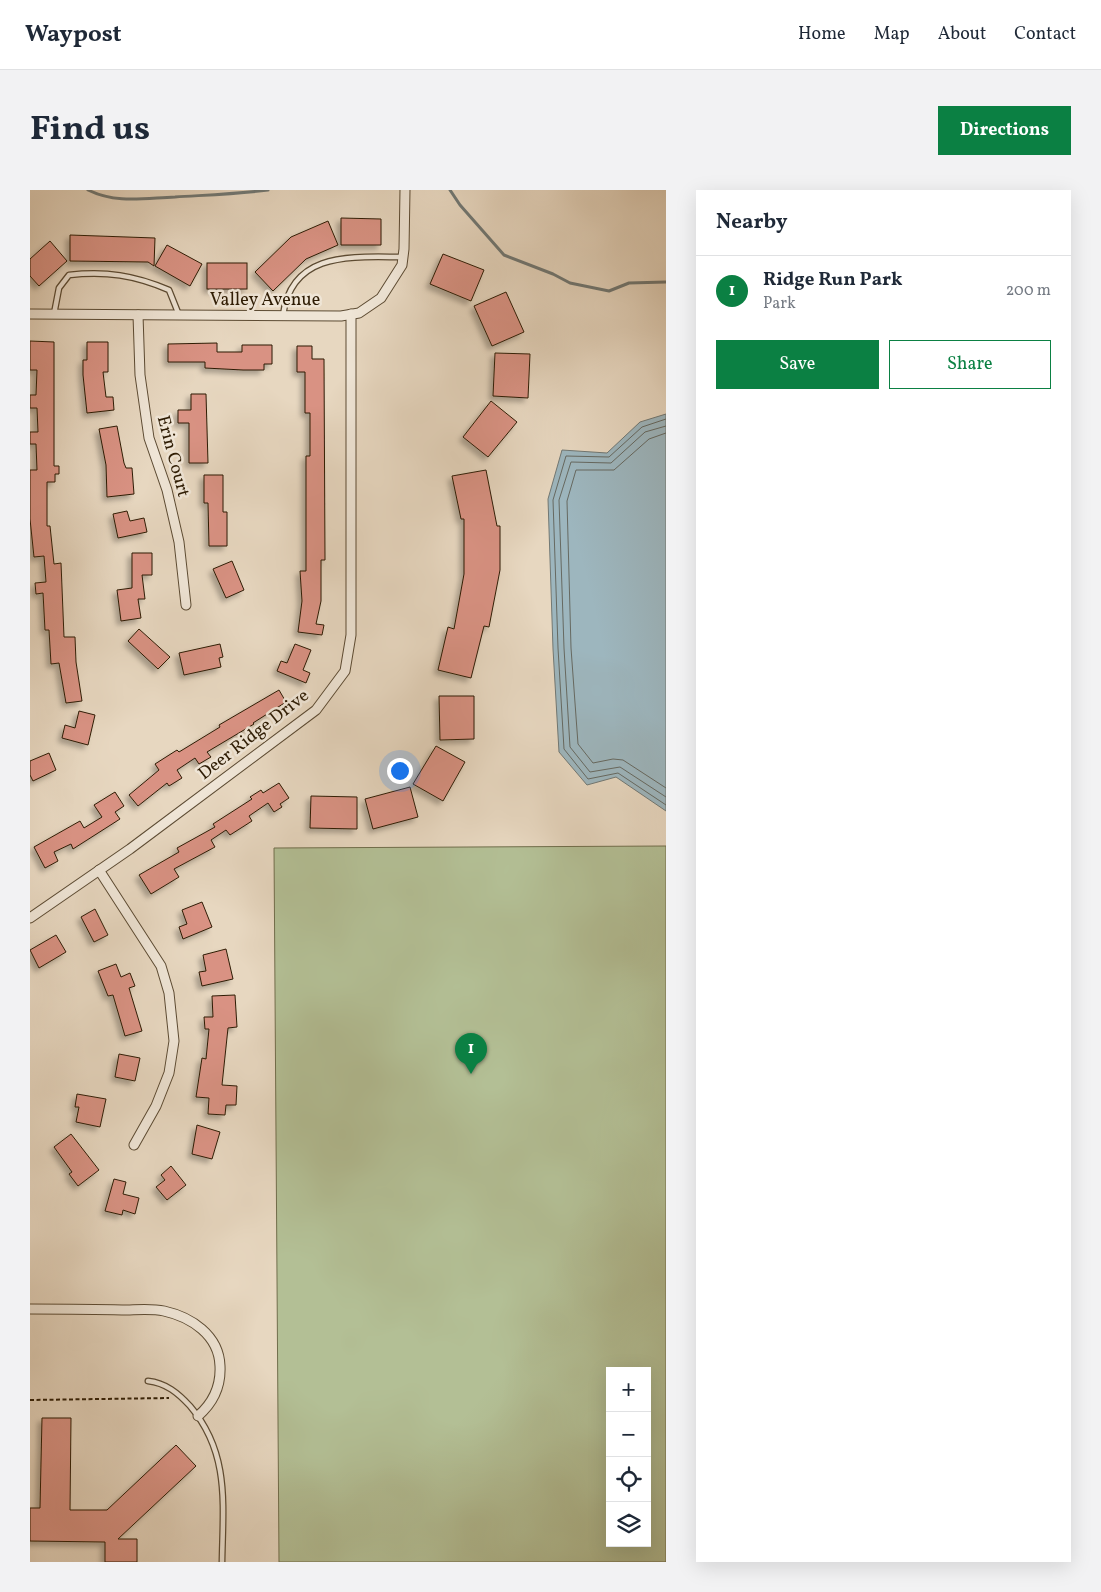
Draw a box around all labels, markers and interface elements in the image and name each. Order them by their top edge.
text: Waypost [25,18,122,52]
text: Home [798,22,846,47]
text: Map [874,22,910,47]
text: About [938,22,986,47]
text: Contact [1014,22,1076,47]
text: Find us [30,106,150,154]
button: Directions [938,106,1071,155]
text: Nearby [716,208,787,237]
text: Ridge Run Park [763,267,903,293]
text: 1 [729,280,735,302]
text: 200 m [1006,280,1051,302]
street label: Valley Avenue [210,288,320,313]
text: Park [763,293,796,315]
button: Save [716,340,879,389]
button: Share [889,340,1051,389]
street label: Erin Court [150,413,195,500]
street label: Deer Ridge Drive [193,684,315,786]
your location [387,758,413,784]
pin: 1 [455,1033,487,1074]
map controls [606,1367,651,1547]
button: + [606,1367,651,1412]
button: − [606,1412,651,1457]
button: locate [606,1457,651,1502]
button: layers [606,1502,651,1547]

